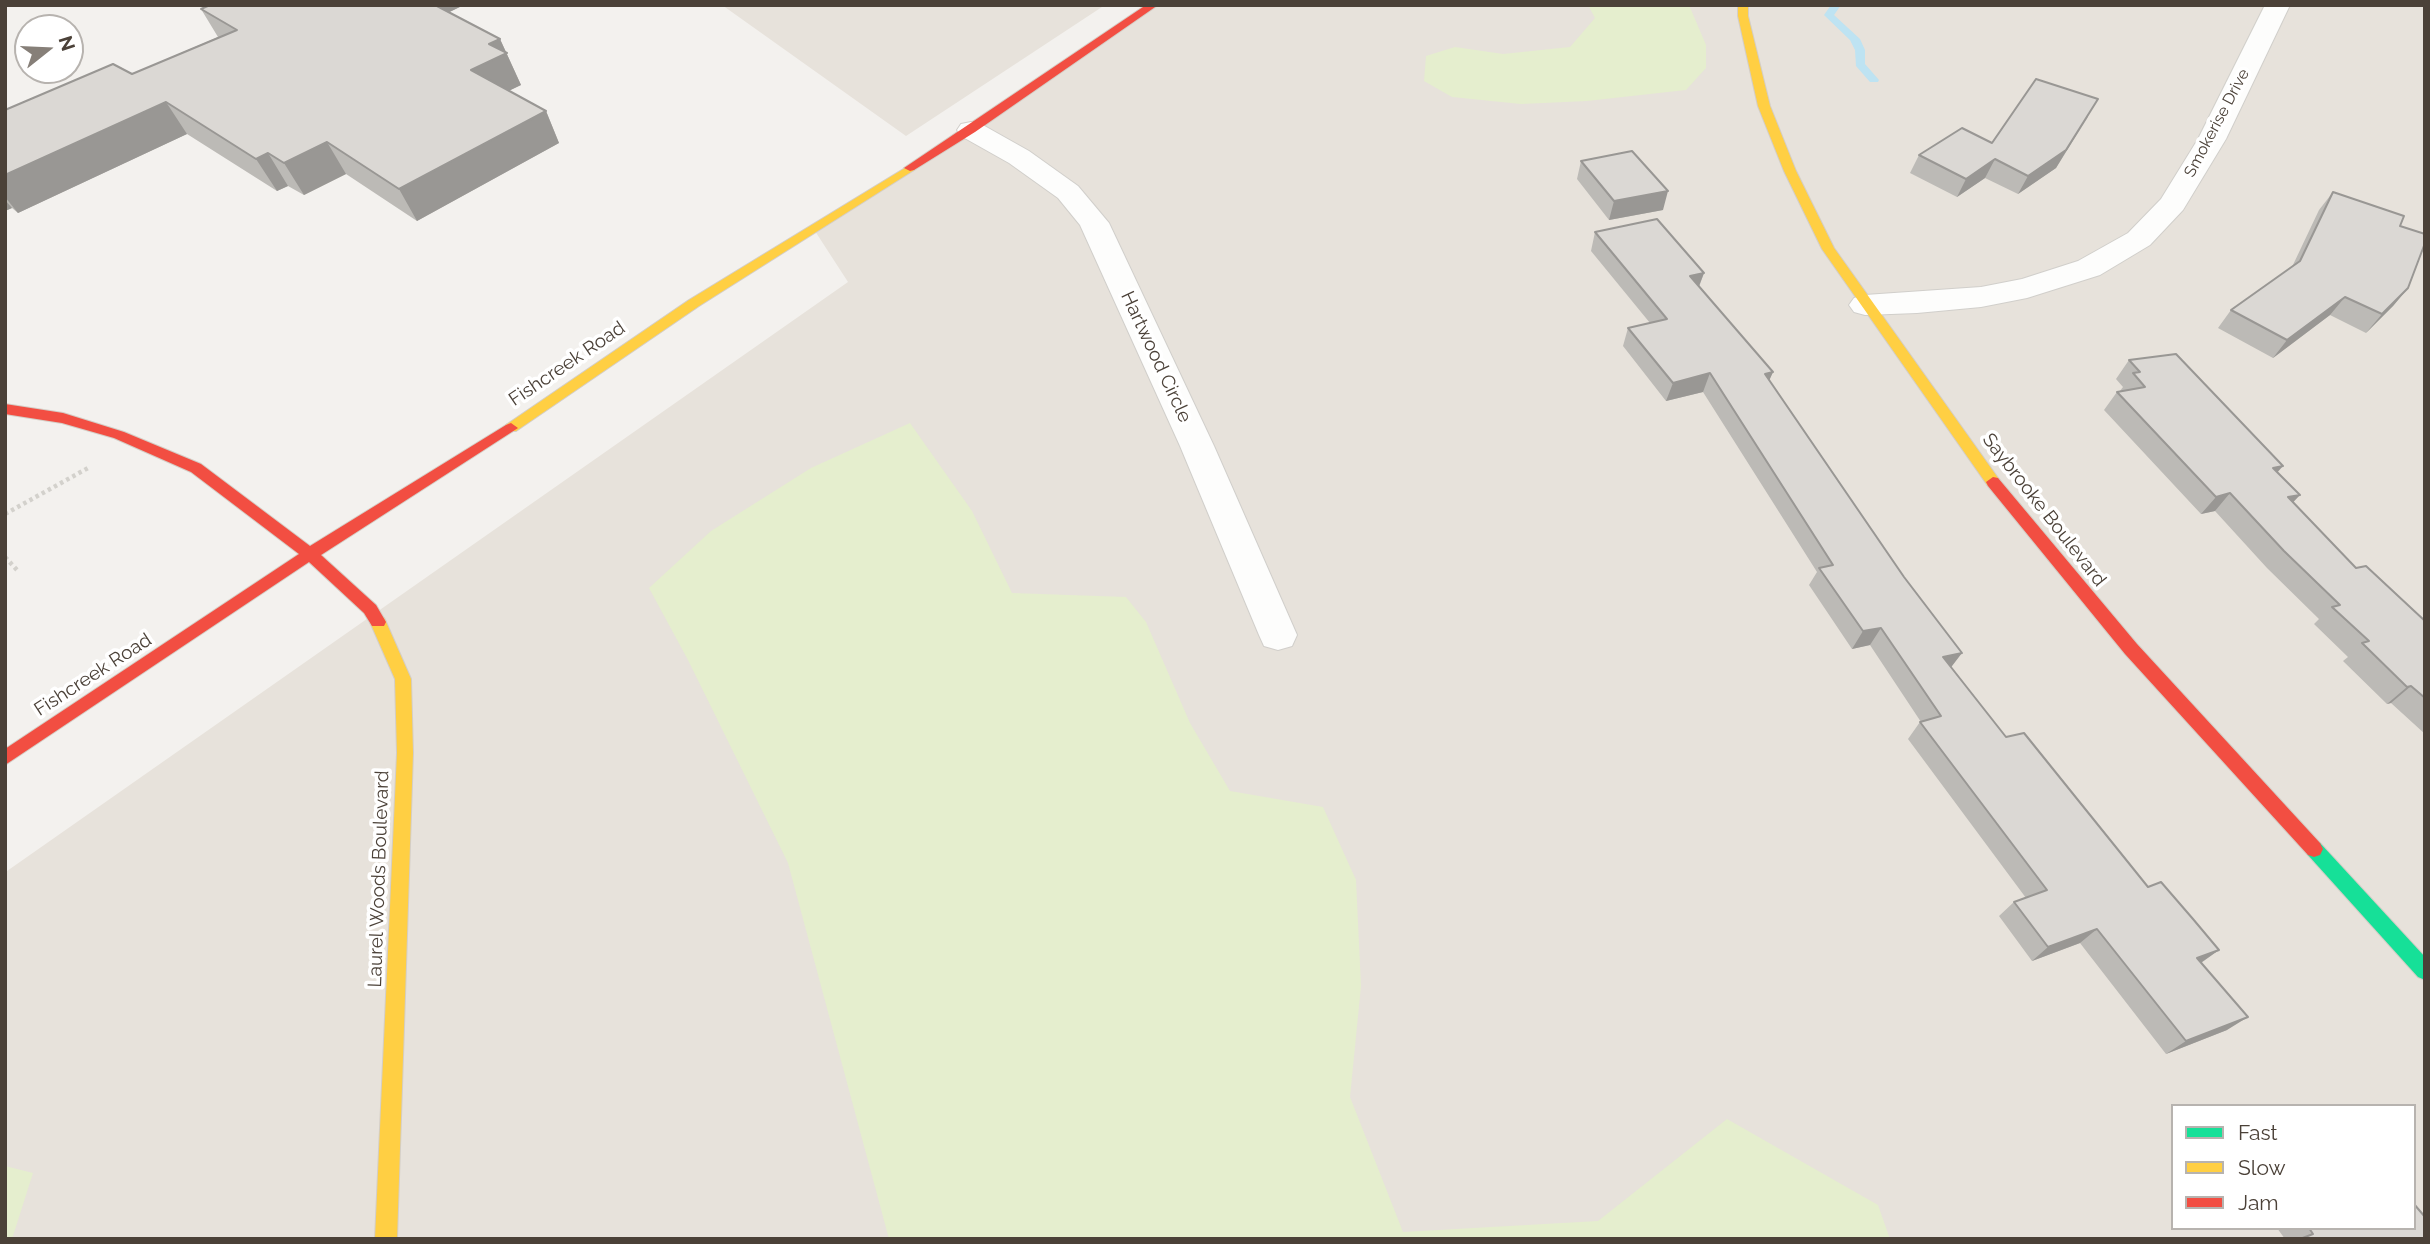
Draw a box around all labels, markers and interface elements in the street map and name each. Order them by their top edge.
north arrow [14,14,84,84]
text: N [54,33,80,53]
street label: Smokerise Drive [2180,66,2254,180]
street label: Hartwood Circle [1116,288,1196,426]
street label: Fishcreek Road [505,317,629,411]
street label: Saybrooke Boulevard [1977,429,2111,591]
street label: Fishcreek Road [30,629,156,721]
street label: Laurel Woods Boulevard [364,770,394,988]
legend [2171,1104,2416,1230]
text: Fast [2238,1120,2278,1145]
text: Slow [2238,1155,2286,1180]
text: Jam [2238,1190,2279,1215]

